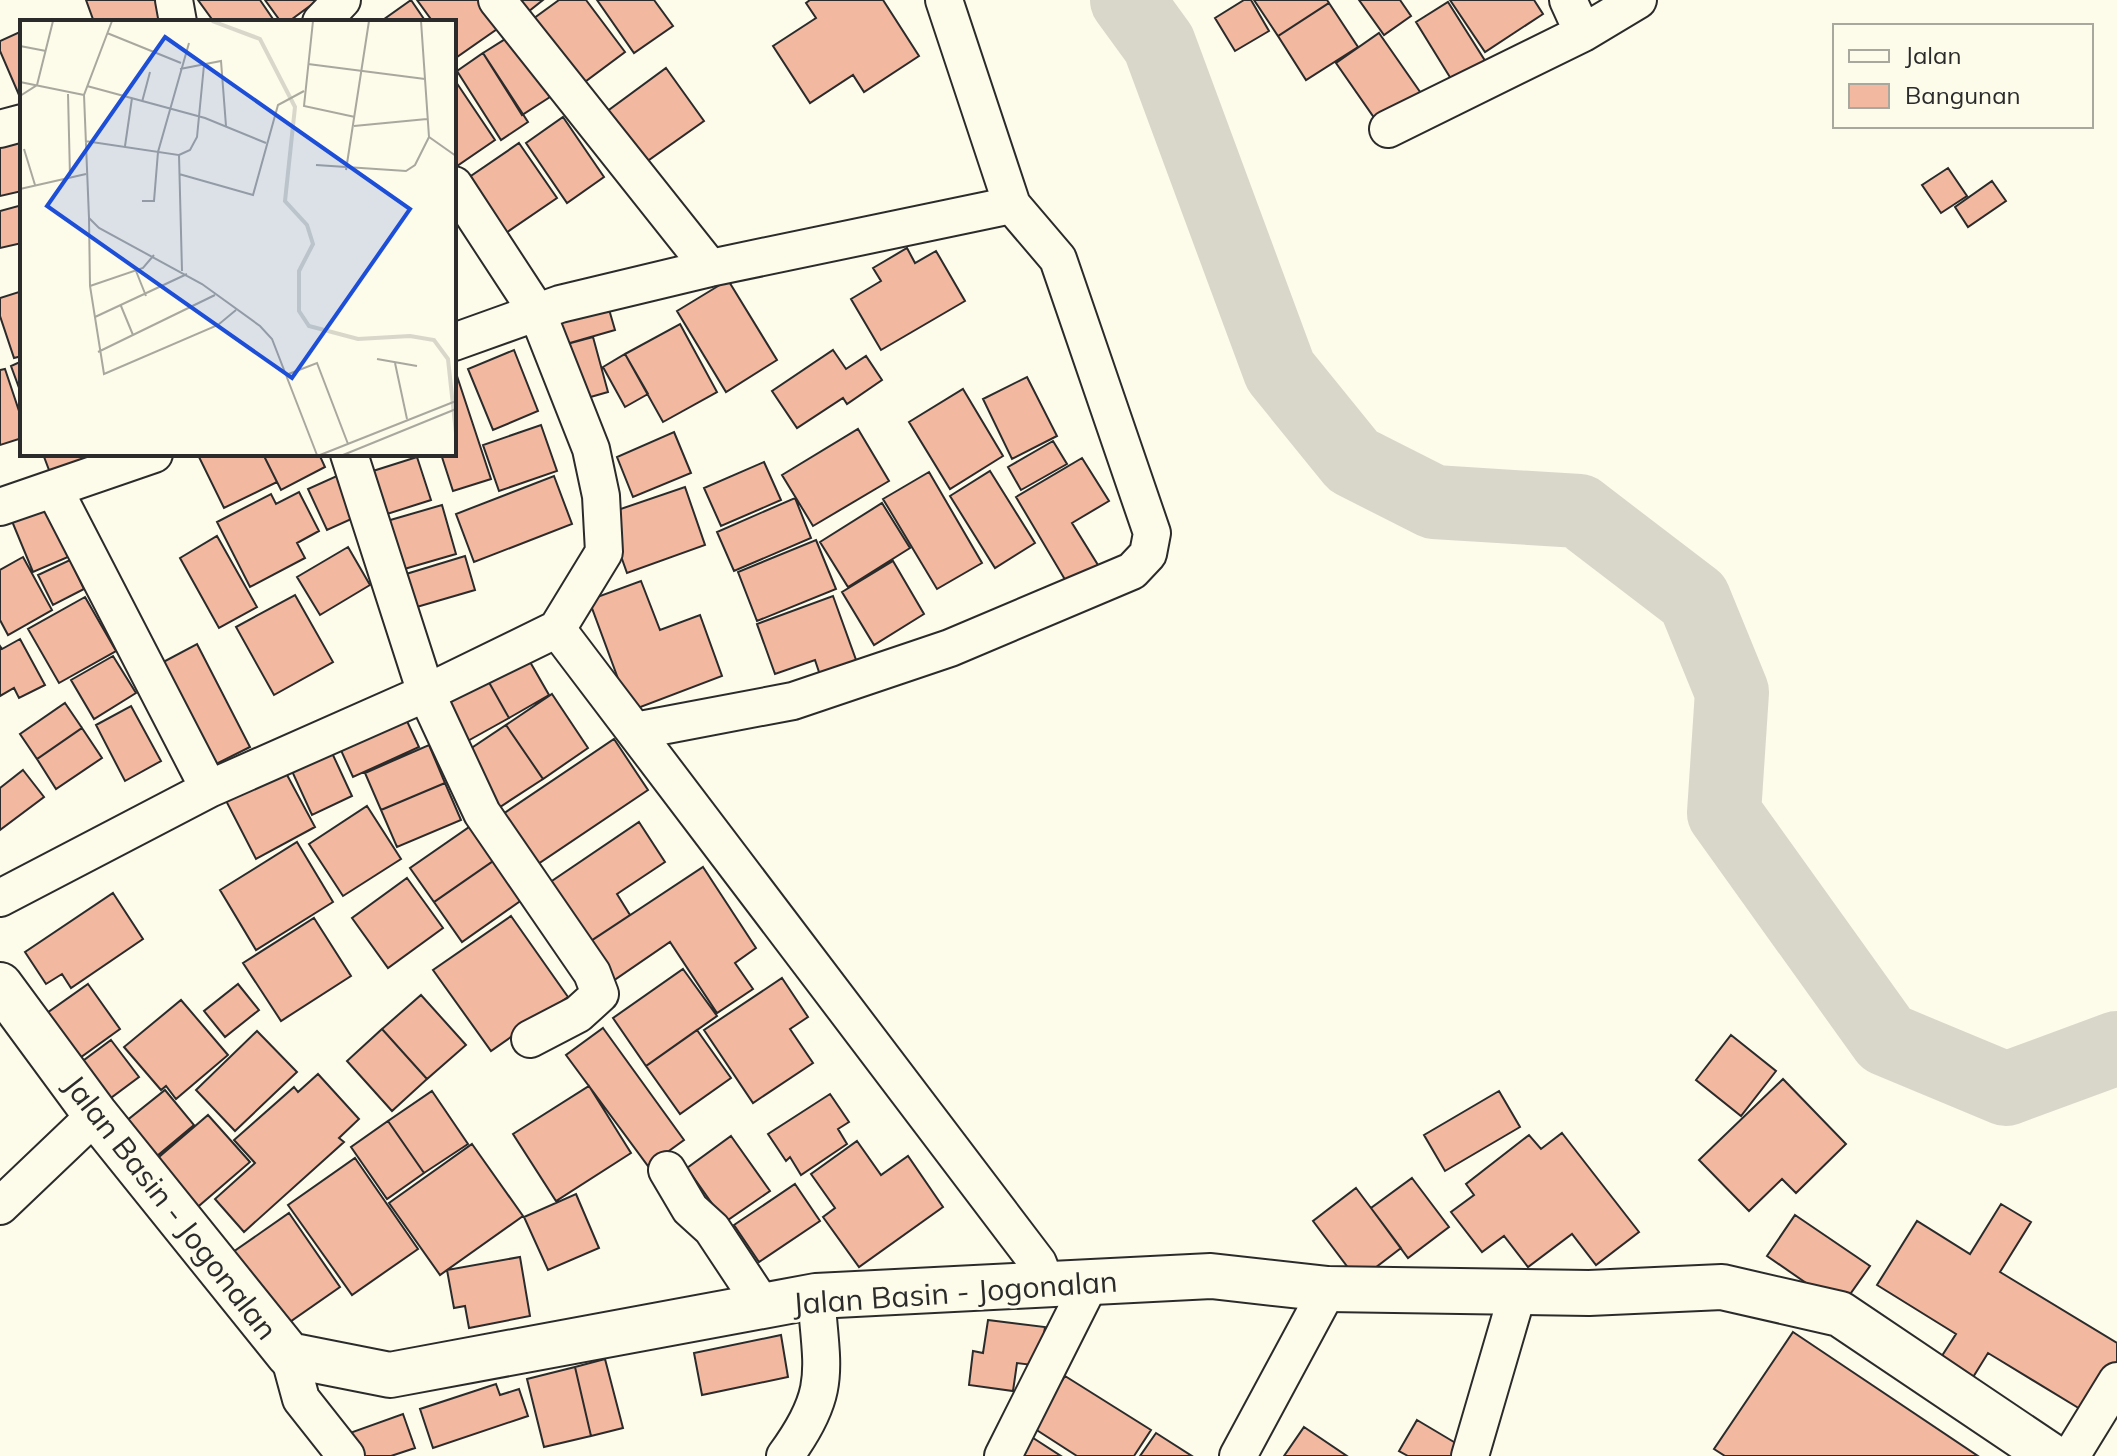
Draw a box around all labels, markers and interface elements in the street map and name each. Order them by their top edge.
inset map [20,20,456,456]
legend [1833,24,2093,128]
text: Jalan [1905,40,1961,70]
text: Bangunan [1905,80,2021,110]
street label: Jalan Basin - Jogonalan [56,1067,286,1347]
street label: Jalan Basin - Jogonalan [791,1262,1119,1322]

